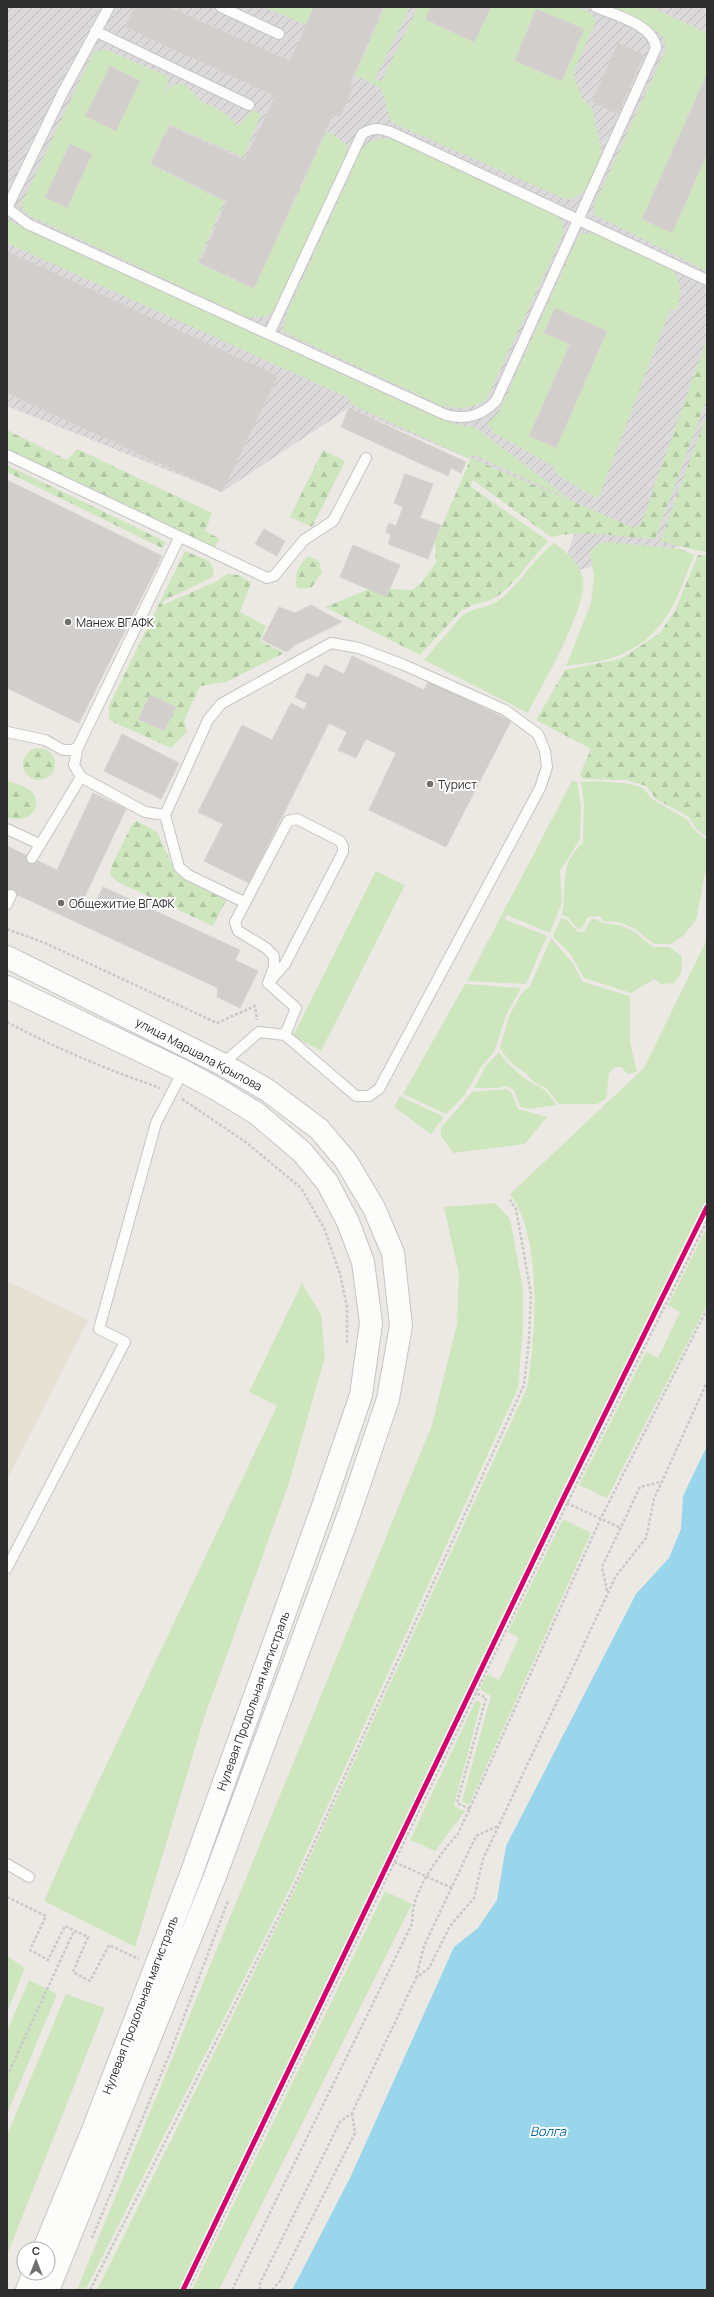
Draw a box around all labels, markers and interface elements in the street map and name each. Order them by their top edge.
place label: Манеж ВГАФК [76,614,155,631]
marker: Манеж ВГАФК [63,617,73,627]
place label: Турист [438,776,477,793]
marker: Турист [425,779,435,789]
place label: Общежитие ВГАФК [69,895,176,912]
marker: Общежитие ВГАФК [56,898,66,908]
street label: улица Маршала Крылова [133,1013,265,1095]
street label: Нулевая Продольная магистраль [213,1609,293,1793]
street label: Нулевая Продольная магистраль [98,1913,182,2097]
water label: Волга [530,2122,567,2140]
north arrow [16,2241,56,2281]
text: С [32,2243,40,2258]

